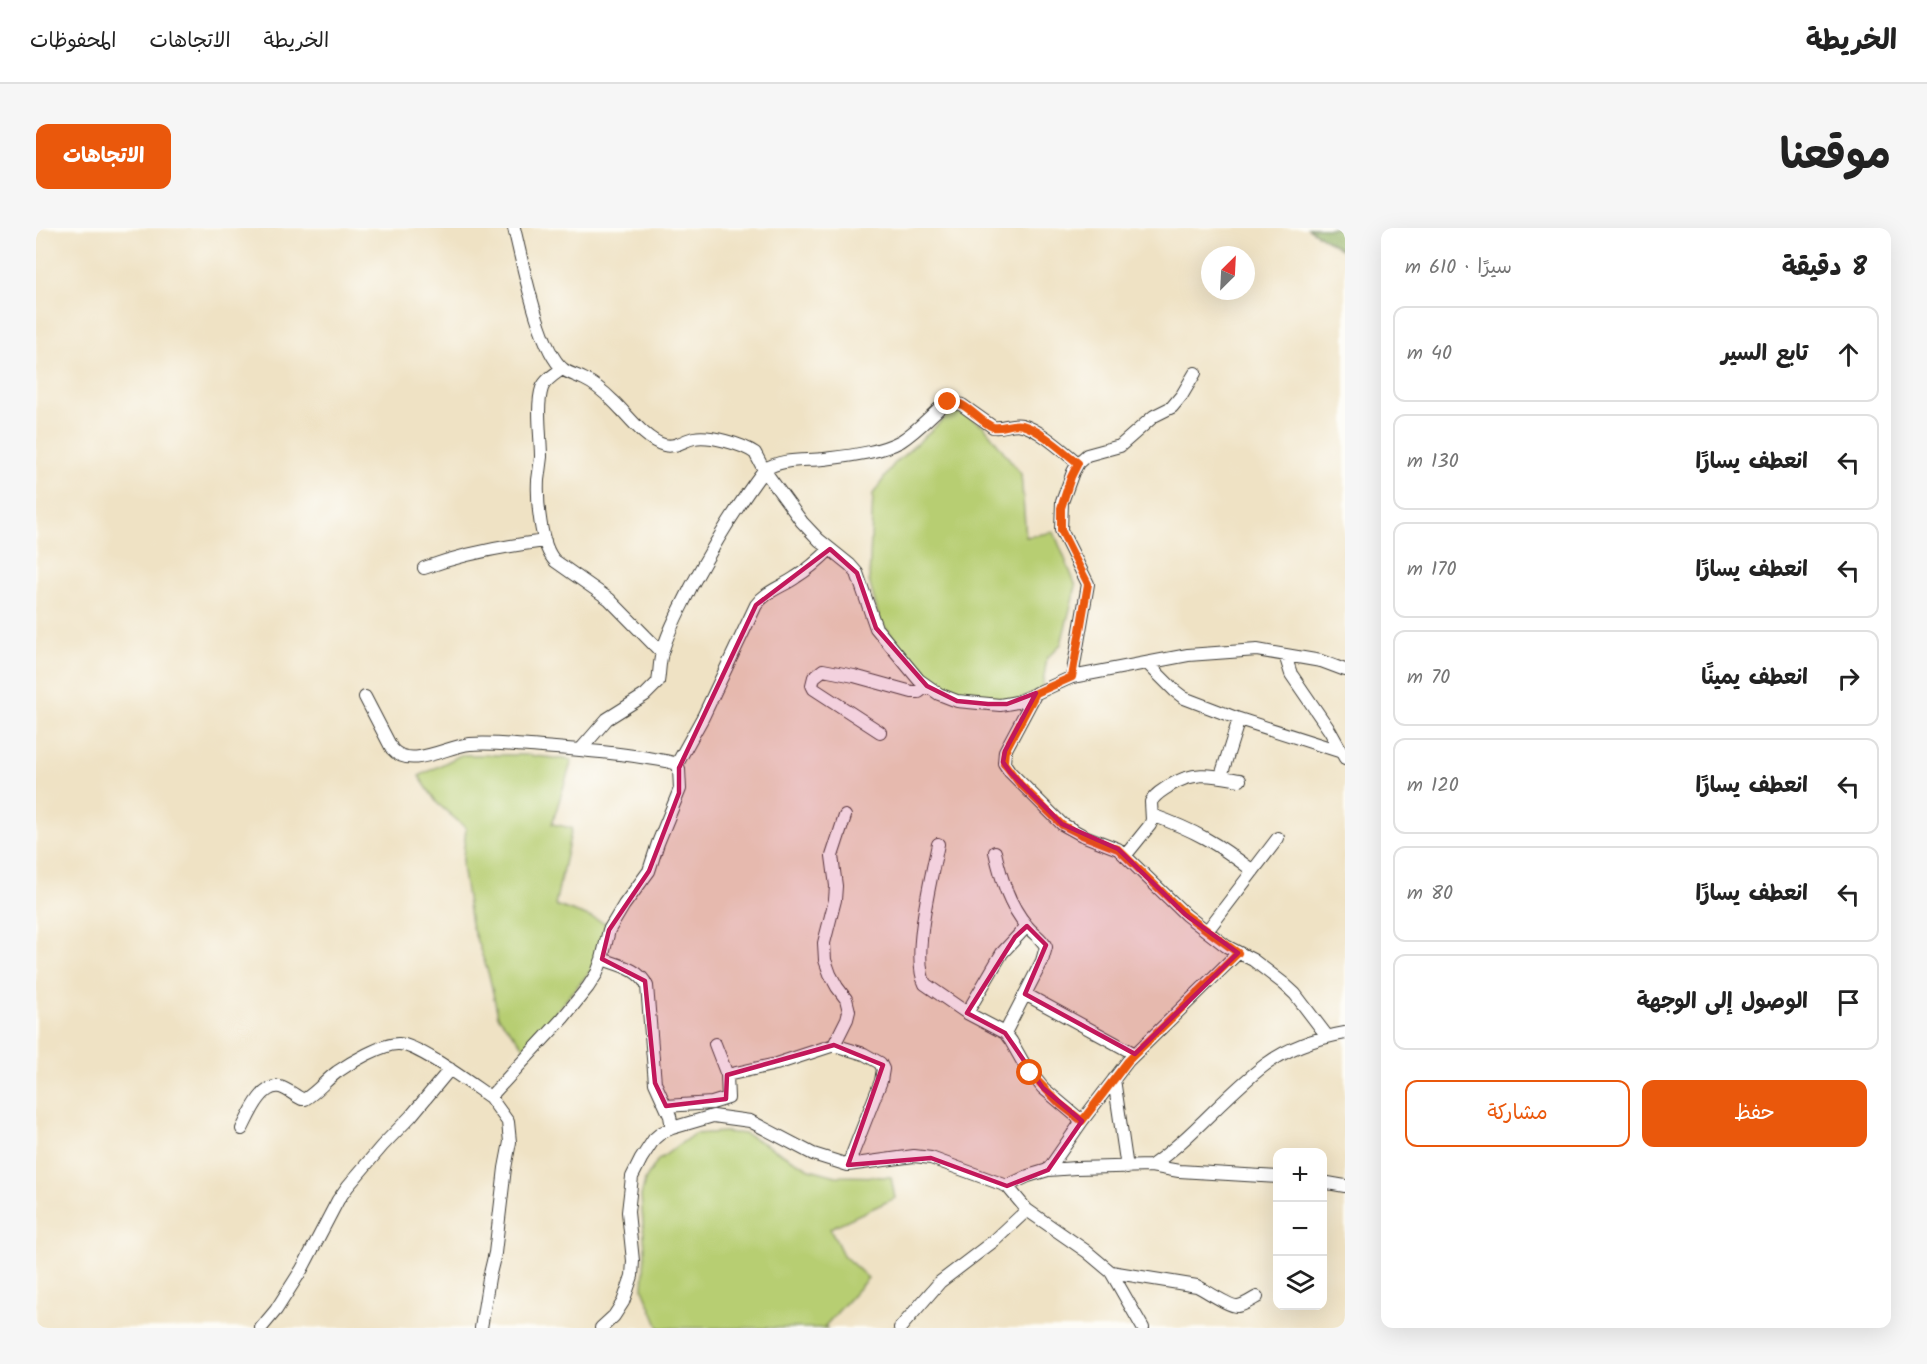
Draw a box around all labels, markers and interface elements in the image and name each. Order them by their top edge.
text: الخريطة [1806,19,1897,64]
text: المحفوظات [30,25,116,58]
text: الاتجاهات [149,25,231,58]
text: الخريطة [264,25,329,58]
text: موقعنا [1780,123,1891,190]
button: الاتجاهات [36,124,171,189]
north arrow [1201,246,1255,300]
text: 8 دقيقة [1782,247,1867,289]
text: سيرًا · 610 m [1405,252,1512,284]
text: تابع السير [1721,337,1808,372]
text: 40 m [1407,338,1452,370]
icon: ahead [1832,338,1865,371]
route end [934,388,960,414]
text: انعطف يسارًا [1696,445,1808,480]
text: 130 m [1407,446,1459,478]
icon: left [1832,446,1865,479]
text: انعطف يسارًا [1696,553,1808,588]
text: 170 m [1407,554,1456,586]
icon: left [1832,554,1865,587]
text: انعطف يمينًا [1701,661,1808,696]
text: 70 m [1407,662,1450,694]
icon: right [1832,662,1865,695]
text: انعطف يسارًا [1696,769,1808,804]
text: 120 m [1407,770,1459,802]
icon: left [1832,770,1865,803]
text: انعطف يسارًا [1696,877,1808,912]
text: 80 m [1407,878,1453,910]
icon: left [1832,878,1865,911]
text: الوصول إلى الوجهة [1636,985,1808,1020]
icon: arrive [1832,986,1865,1019]
route start [1016,1059,1042,1085]
button: مشاركة [1405,1080,1630,1147]
button: حفظ [1642,1080,1867,1147]
map controls [1273,1148,1327,1310]
button: + [1273,1148,1327,1202]
button: − [1273,1202,1327,1256]
button: layers [1273,1256,1327,1310]

